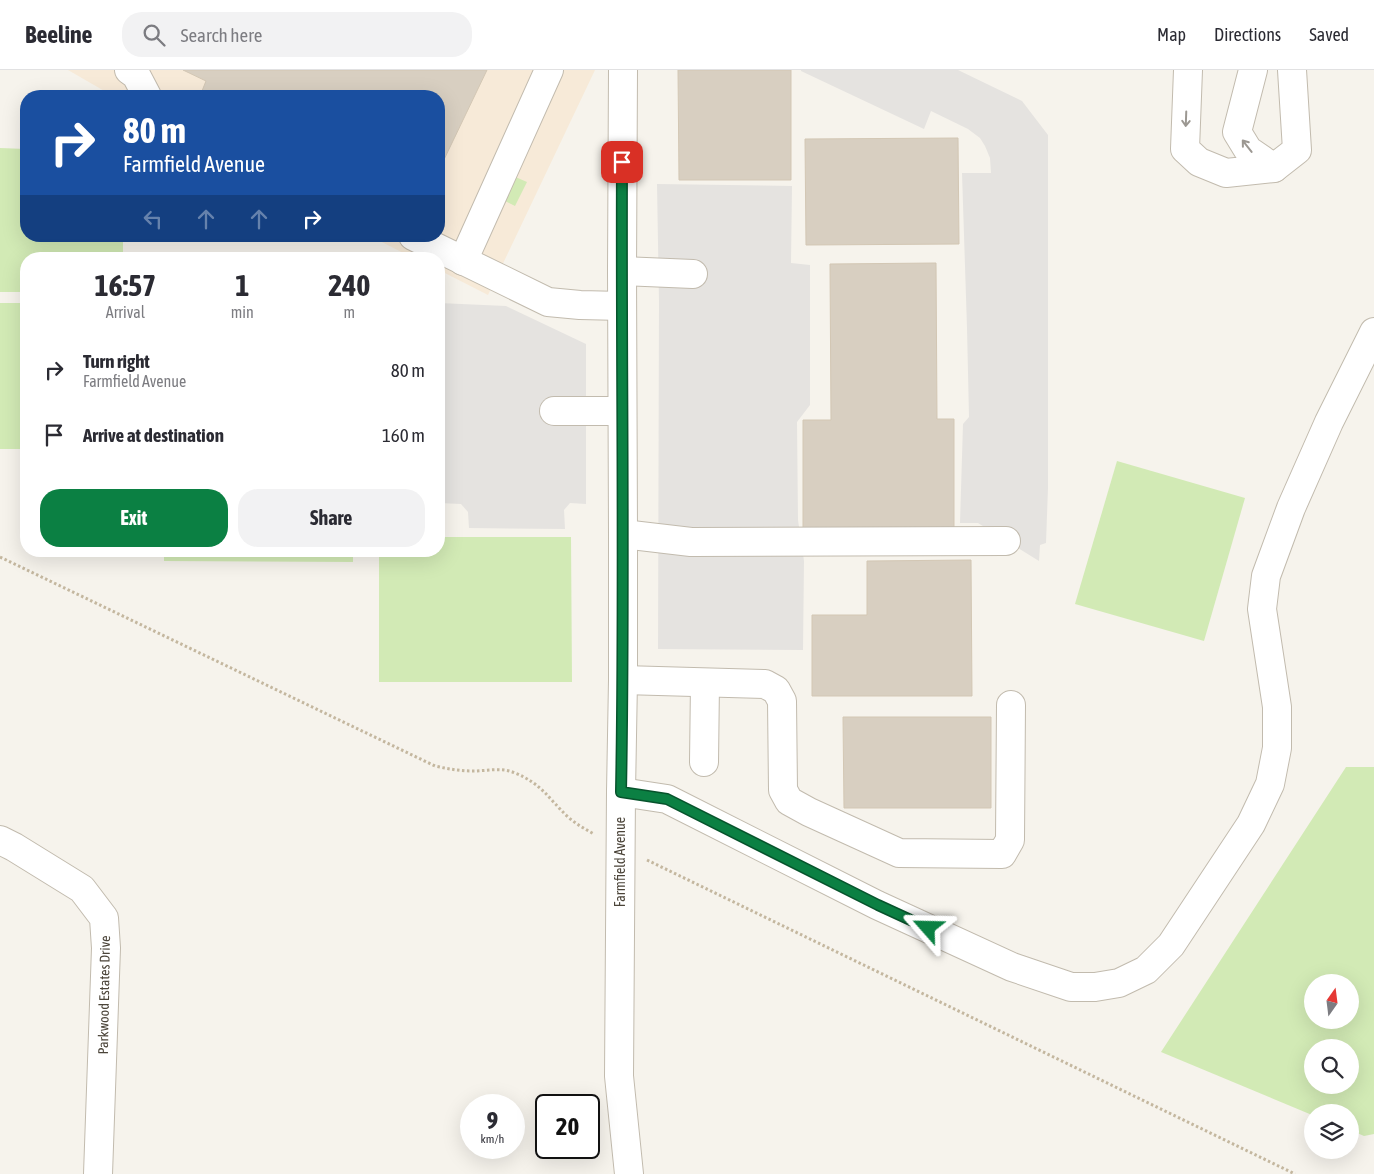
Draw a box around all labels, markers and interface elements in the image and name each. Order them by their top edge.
search box [122,12,472,57]
text: Beeline [25,21,92,48]
icon: search [140,21,168,49]
text: Search here [180,24,262,46]
text: Map [1157,24,1186,45]
text: Directions [1214,24,1281,45]
text: Saved [1309,24,1349,45]
icon: right [40,110,105,175]
text: 80 m [123,110,186,150]
one-way arrow [1182,110,1191,126]
one-way arrow [1241,140,1252,153]
pin [601,141,643,183]
icon: arrive [608,148,636,176]
text: Farmfield Avenue [123,151,265,177]
icon: left [139,205,167,233]
icon: ahead [192,205,220,233]
icon: ahead [245,205,273,233]
icon: right [298,205,326,233]
text: 16:57 [94,268,156,302]
text: 1 [235,268,249,302]
text: 240 [328,268,370,302]
text: Arrival [106,303,145,321]
text: min [231,303,254,321]
text: m [344,303,355,321]
text: Turn right [83,350,150,372]
icon: right [40,356,68,384]
text: 80 m [391,359,425,381]
text: Farmfield Avenue [83,372,186,390]
icon: arrive [40,421,68,449]
text: Arrive at destination [83,424,224,446]
text: 160 m [382,424,425,446]
button: Exit [40,489,228,547]
button: Share [238,489,425,547]
street label: Farmfield Avenue [612,817,628,907]
position arrow [901,901,953,953]
street label: Parkwood Estates Drive [95,935,113,1055]
north arrow [1304,974,1359,1029]
map controls [1304,974,1359,1159]
button: search [1304,1039,1359,1094]
speed limit sign: 20 [535,1094,600,1159]
button: layers [1304,1104,1359,1159]
text: 9 [487,1106,498,1134]
text: km/h [481,1132,504,1146]

